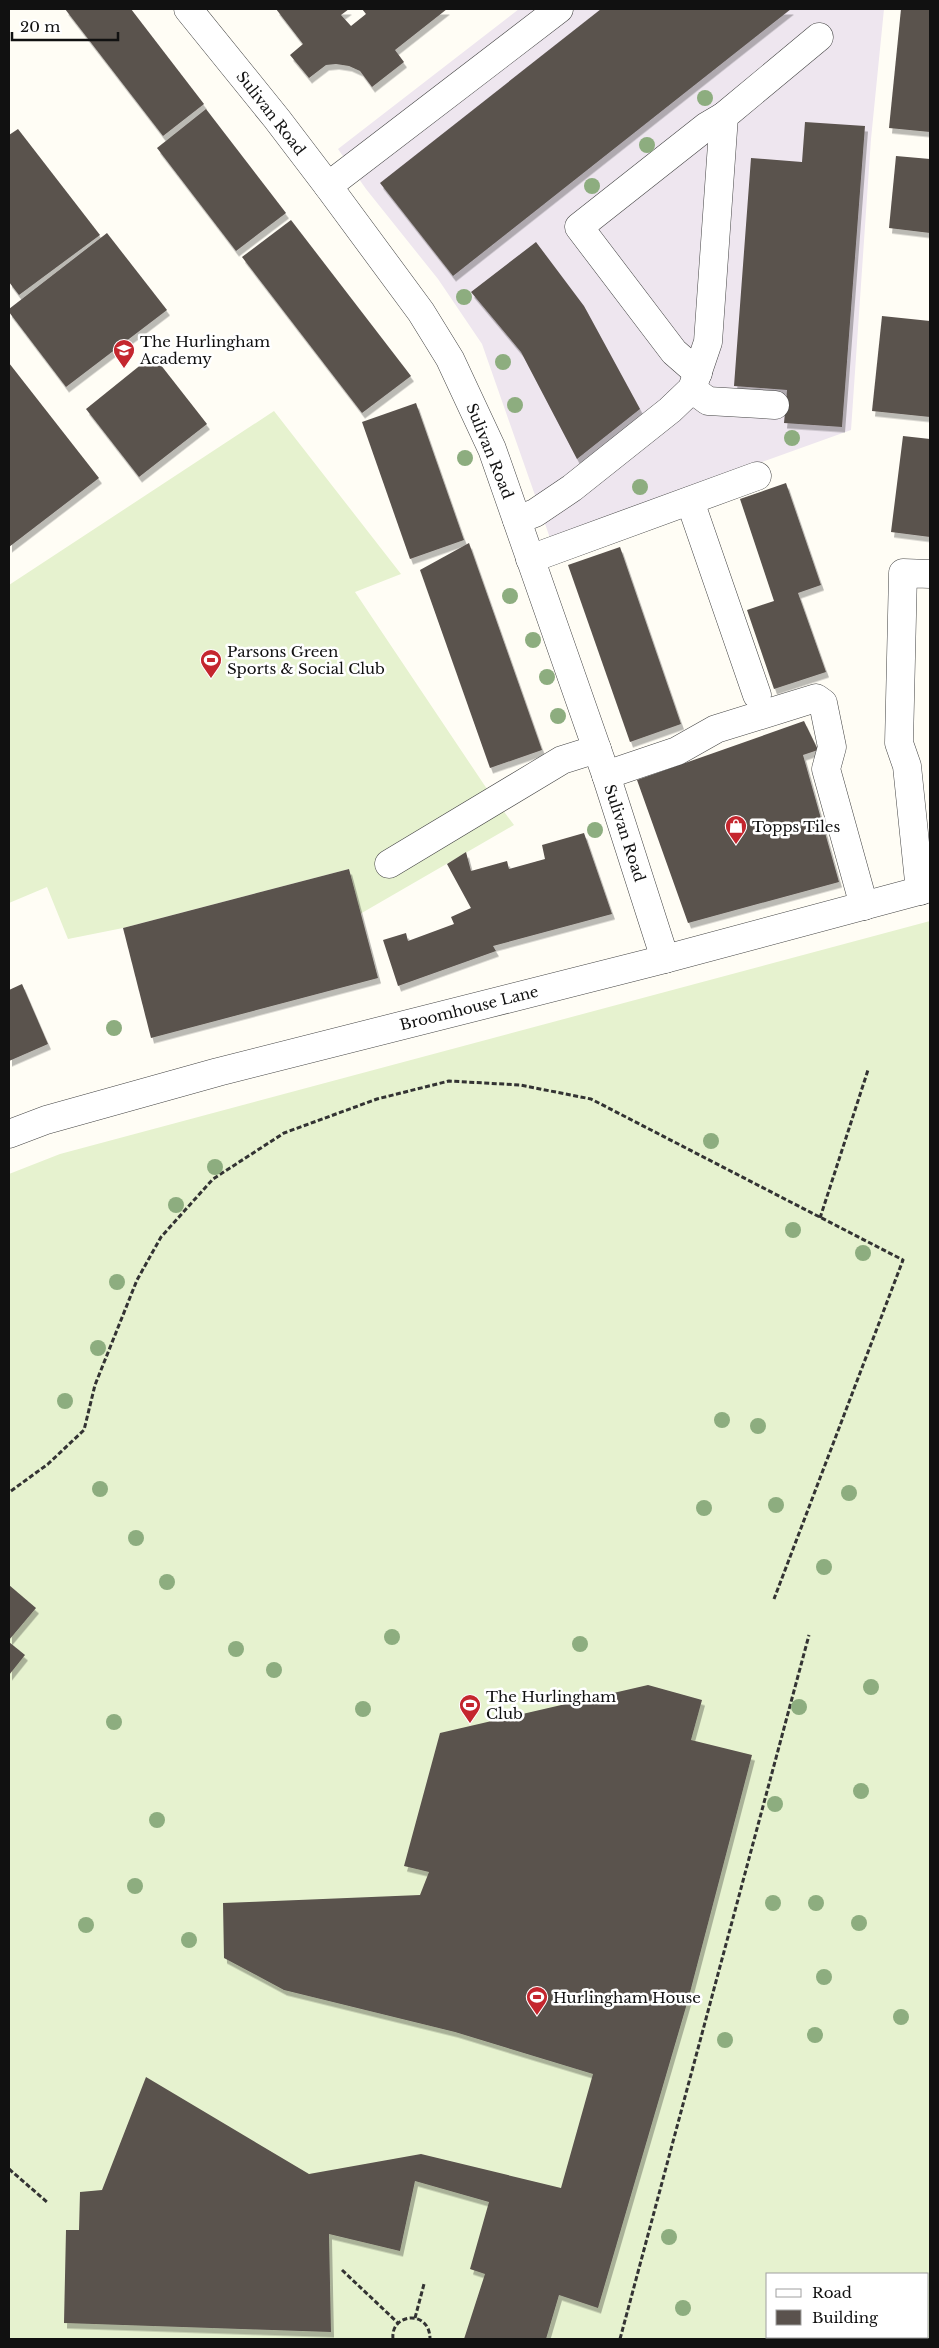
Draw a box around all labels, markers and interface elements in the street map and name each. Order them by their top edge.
scale bar [12,10,119,42]
text: 20 m [20,17,60,36]
street label: Sulivan Road [232,67,310,159]
place label: The Hurlingham Academy [139,332,270,368]
school or university icon: The Hurlingham Academy [112,338,136,369]
street label: Sulivan Road [462,400,518,502]
place label: Parsons Green Sports & Social Club [227,642,385,678]
sports icon: Parsons Green Sports & Social Club [199,648,223,679]
street label: Sulivan Road [600,782,650,884]
shop icon: Topps Tiles [724,814,748,845]
place label: Topps Tiles [752,817,840,836]
street label: Broomhouse Lane [398,982,540,1034]
place label: The Hurlingham Club [486,1687,616,1723]
sports icon: The Hurlingham Club [458,1693,482,1724]
sports icon: Hurlingham House [525,1985,549,2016]
place label: Hurlingham House [553,1988,701,2007]
legend [766,2273,929,2338]
text: Road [812,2283,852,2302]
text: Building [812,2308,879,2327]

